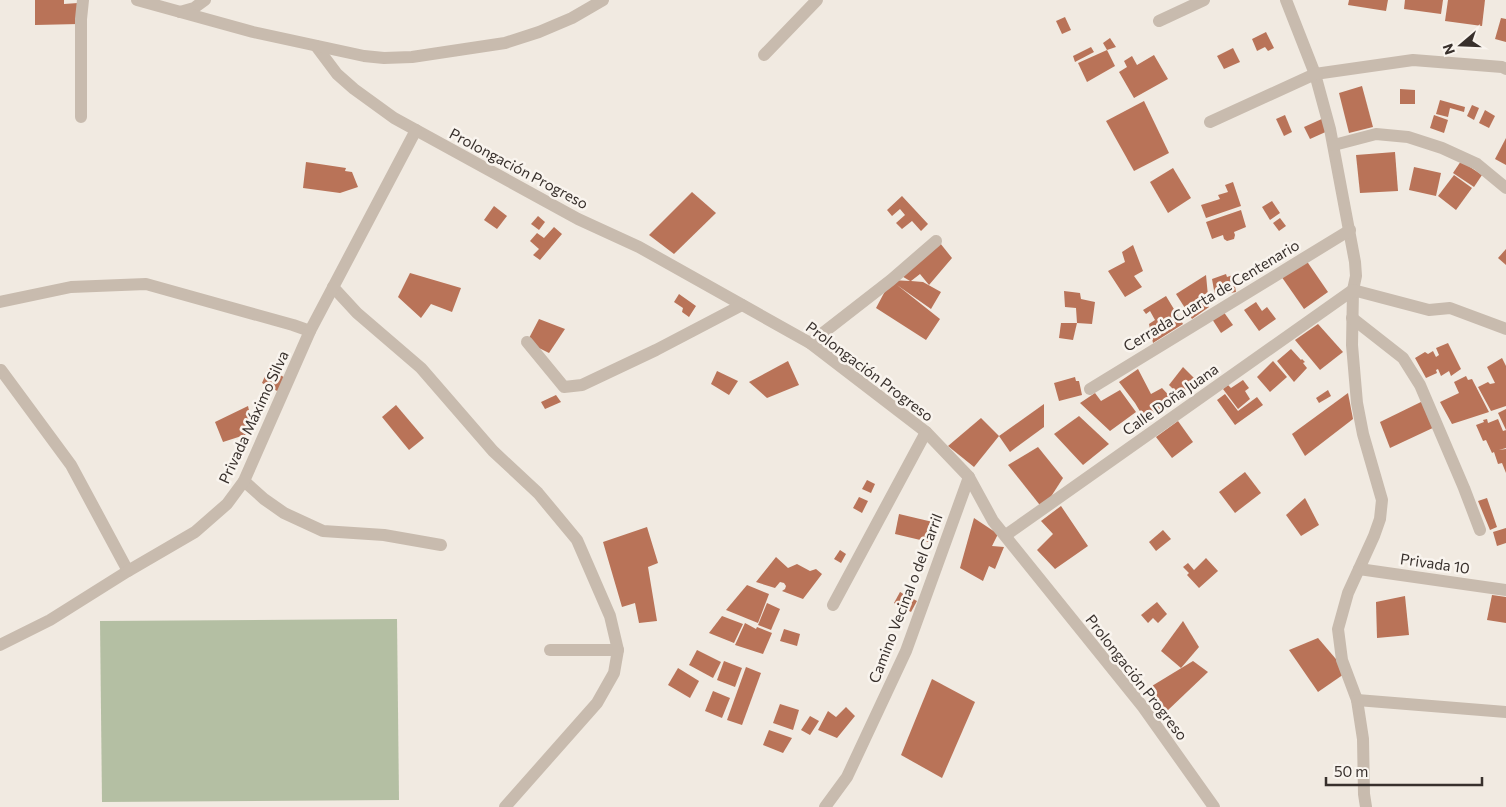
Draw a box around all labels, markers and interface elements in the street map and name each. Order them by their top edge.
north arrow [1436,20,1486,70]
text: N [1438,42,1458,57]
street label: Prolongación Progreso [446,124,592,212]
street label: Cerrada Cuarta de Centenario [1120,235,1302,355]
street label: Prolongación Progreso [803,317,937,425]
street label: Privada Máximo Silva [214,348,292,486]
street label: Calle Doña Juana [1119,359,1221,439]
street label: Camino Vecinal o del Carril [864,511,946,685]
street label: Privada 10 [1399,549,1471,577]
street label: Prolongación Progreso [1082,610,1192,744]
scale bar [1326,754,1482,786]
text: 50 m [1334,762,1368,780]

